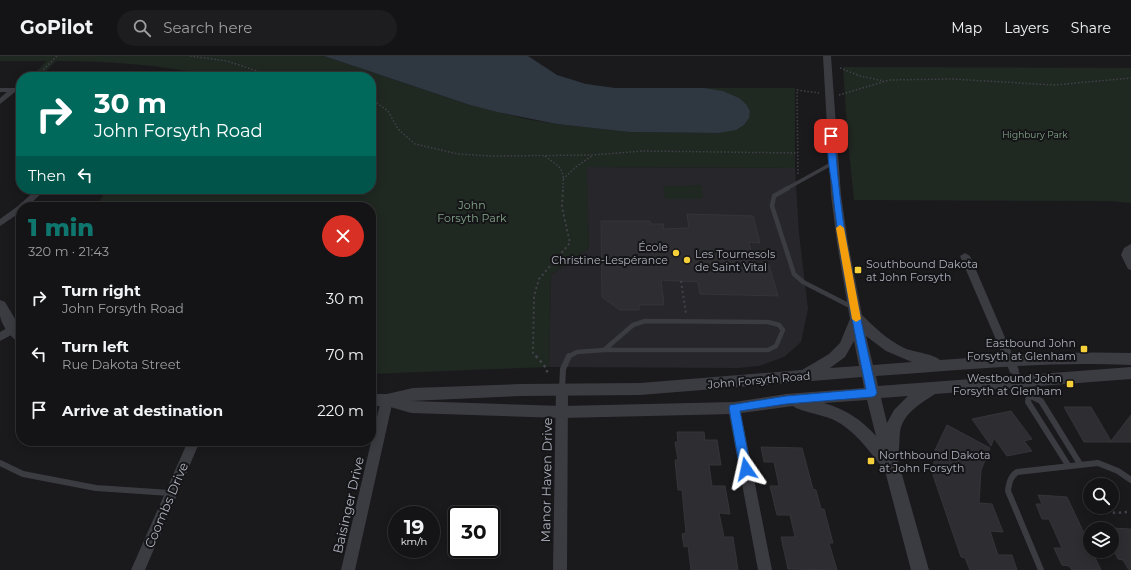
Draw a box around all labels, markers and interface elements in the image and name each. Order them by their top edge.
search box [117,10,397,46]
text: GoPilot [20,16,93,39]
icon: search [131,17,153,39]
text: Search here [163,18,252,37]
text: Map [951,19,982,37]
text: Layers [1004,19,1049,37]
text: Share [1071,19,1111,37]
text: 30 m [94,86,167,120]
icon: right [28,88,80,140]
pin [814,119,848,153]
text: John Forsyth Road [94,120,263,142]
icon: arrive [820,125,842,147]
park label: Highbury Park [1002,129,1068,140]
icon: left [74,164,96,186]
text: Then [28,166,66,185]
park label: John Forsyth Park [437,198,507,225]
text: 1 min [28,213,94,242]
button: close [322,215,364,257]
place label: École Christine-Lespérance [551,240,668,267]
text: 320 m · 21:43 [28,243,109,259]
place label: Les Tournesols de Saint Vital [695,247,776,274]
marker: École Christine-Lespérance [671,248,681,258]
marker: Les Tournesols de Saint Vital [682,255,692,265]
place label: Southbound Dakota at John Forsyth [866,257,978,284]
marker: Southbound Dakota at John Forsyth [853,265,863,275]
text: Turn right [62,281,141,300]
icon: right [28,287,50,309]
text: 30 m [326,289,364,308]
text: John Forsyth Road [62,300,184,316]
place label: Eastbound John Forsyth at Glenham [967,336,1076,363]
text: Turn left [62,337,129,356]
icon: left [28,343,50,365]
marker: Eastbound John Forsyth at Glenham [1079,344,1089,354]
text: 70 m [326,345,364,364]
text: Rue Dakota Street [62,356,181,372]
street label: John Forsyth Road [706,369,811,392]
place label: Westbound John Forsyth at Glenham [953,371,1062,398]
marker: Westbound John Forsyth at Glenham [1065,379,1075,389]
icon: arrive [28,399,50,421]
text: Arrive at destination [62,401,223,420]
text: 220 m [317,401,364,420]
street label: Manor Haven Drive [537,417,555,542]
position arrow [725,448,767,490]
place label: Northbound Dakota at John Forsyth [879,448,990,475]
street label: Baisinger Drive [329,455,367,555]
marker: Northbound Dakota at John Forsyth [866,456,876,466]
street label: Coombs Drive [141,460,191,550]
map controls [1083,478,1119,558]
button: search [1083,478,1119,514]
speed limit sign: 30 [448,506,500,558]
text: 19 [404,515,424,539]
button: layers [1083,522,1119,558]
text: km/h [401,535,427,548]

